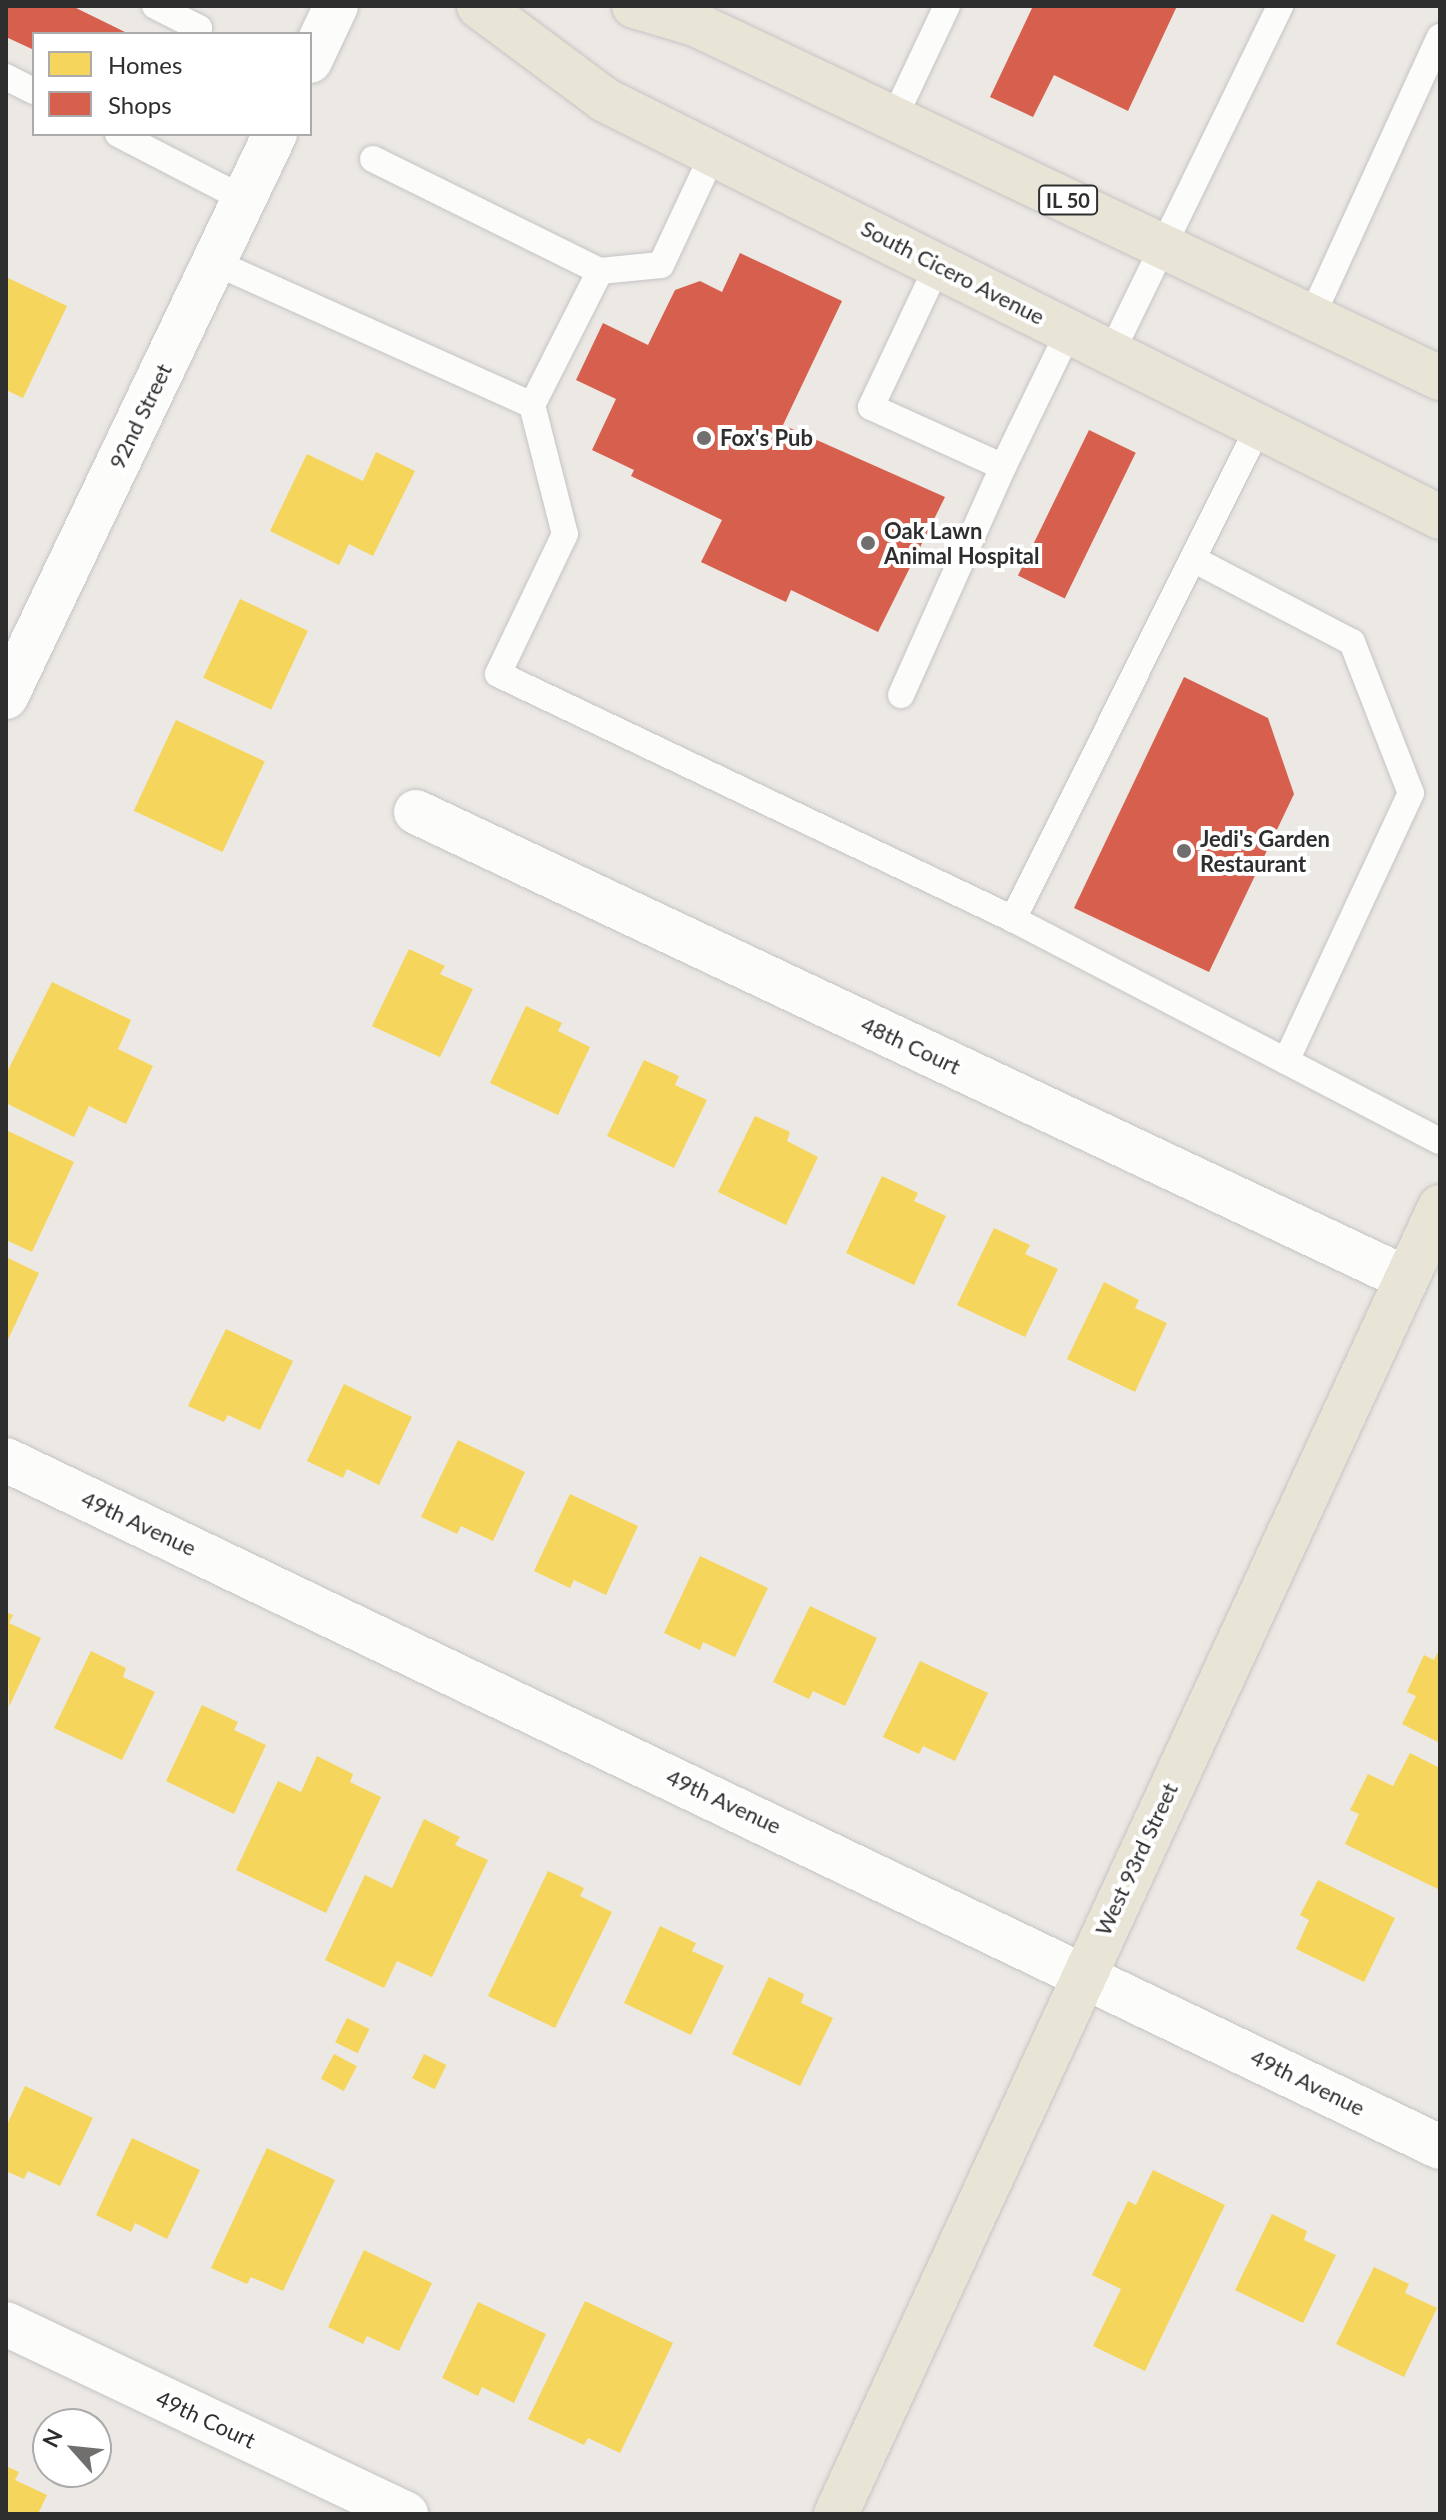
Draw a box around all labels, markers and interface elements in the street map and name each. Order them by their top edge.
legend [32,32,312,136]
text: Homes [108,50,182,79]
text: Shops [108,90,172,119]
road number: IL 50 [1036,184,1100,216]
street label: South Cicero Avenue [857,214,1049,330]
street label: 92nd Street [103,359,177,473]
place label: Fox's Pub [720,425,813,451]
marker: Fox's Pub [695,429,713,447]
place label: Oak Lawn Animal Hospital [884,517,1039,568]
marker: Oak Lawn Animal Hospital [859,534,877,552]
place label: Jedi's Garden Restaurant [1200,825,1330,876]
marker: Jedi's Garden Restaurant [1175,842,1193,860]
street label: 48th Court [857,1011,965,1079]
street label: 49th Avenue [77,1485,201,1561]
street label: 49th Avenue [662,1763,786,1839]
street label: West 93rd Street [1089,1779,1183,1939]
street label: 49th Avenue [1246,2043,1370,2121]
street label: 49th Court [152,2385,260,2453]
north arrow [32,2408,112,2488]
text: N [36,2424,68,2451]

